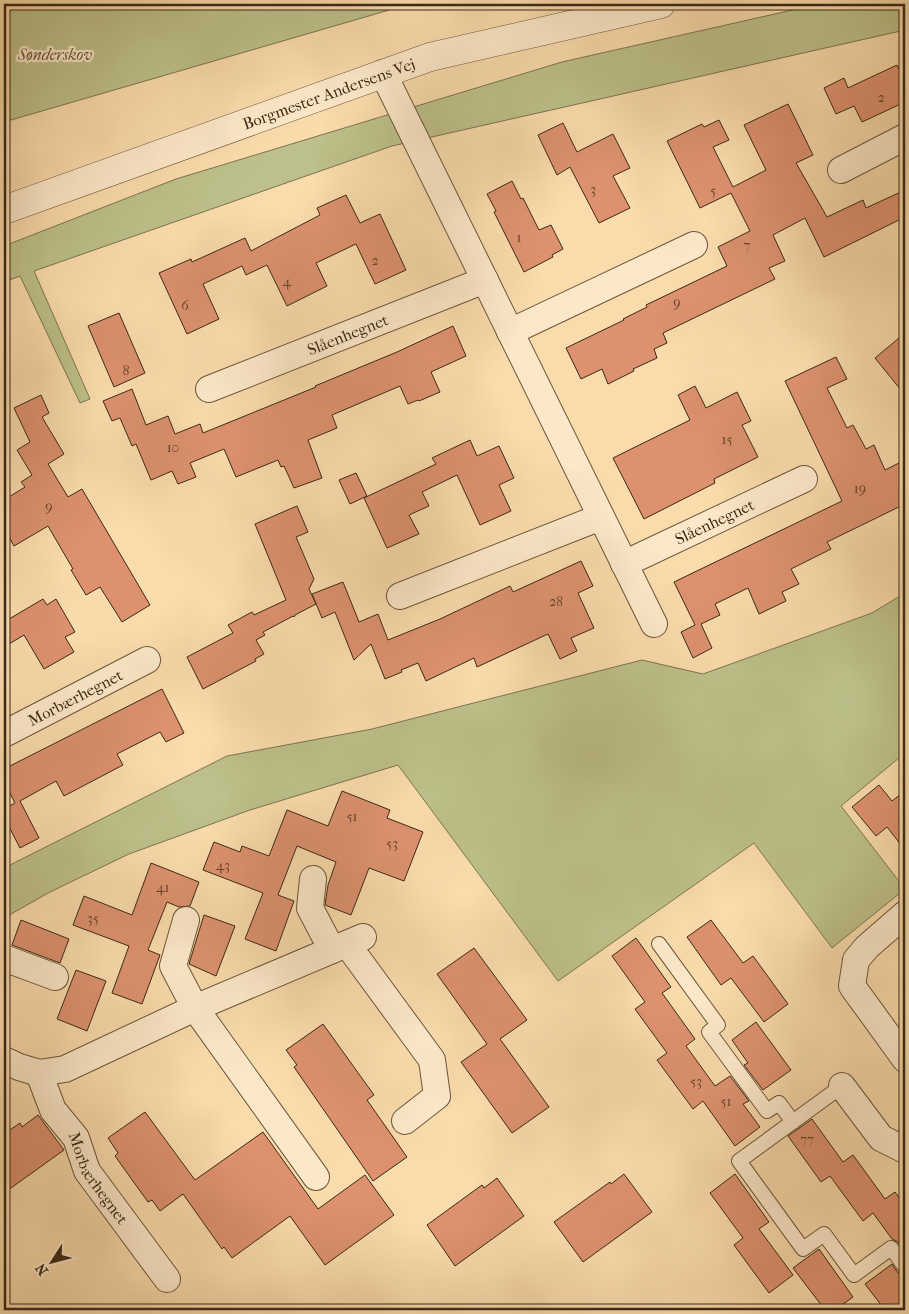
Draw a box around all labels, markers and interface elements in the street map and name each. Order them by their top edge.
park label: Sønderskov [17,45,92,64]
street label: Borgmester Andersens Vej [240,54,417,133]
house number: 2 [877,89,885,106]
house number: 3 [590,181,596,198]
house number: 5 [710,182,716,199]
house number: 1 [517,229,522,246]
house number: 7 [744,237,751,254]
house number: 2 [371,252,379,269]
house number: 4 [283,273,292,290]
house number: 9 [673,294,681,311]
house number: 6 [181,297,189,314]
street label: Slåenhegnet [304,310,391,359]
house number: 8 [122,362,130,379]
house number: 15 [722,431,733,448]
house number: 10 [167,439,179,456]
house number: 19 [854,480,866,497]
street label: Slåenhegnet [672,494,757,548]
house number: 9 [45,498,53,515]
house number: 28 [549,593,563,610]
street label: Morbærhegnet [24,665,126,730]
house number: 51 [346,808,358,825]
house number: 53 [386,835,398,852]
house number: 43 [216,857,230,874]
house number: 41 [156,879,170,896]
house number: 35 [87,910,99,927]
house number: 53 [690,1073,702,1090]
house number: 51 [720,1093,732,1110]
street label: Morbærhegnet [65,1129,133,1228]
house number: 77 [800,1131,814,1148]
north arrow [28,1236,78,1286]
text: N [32,1260,52,1279]

